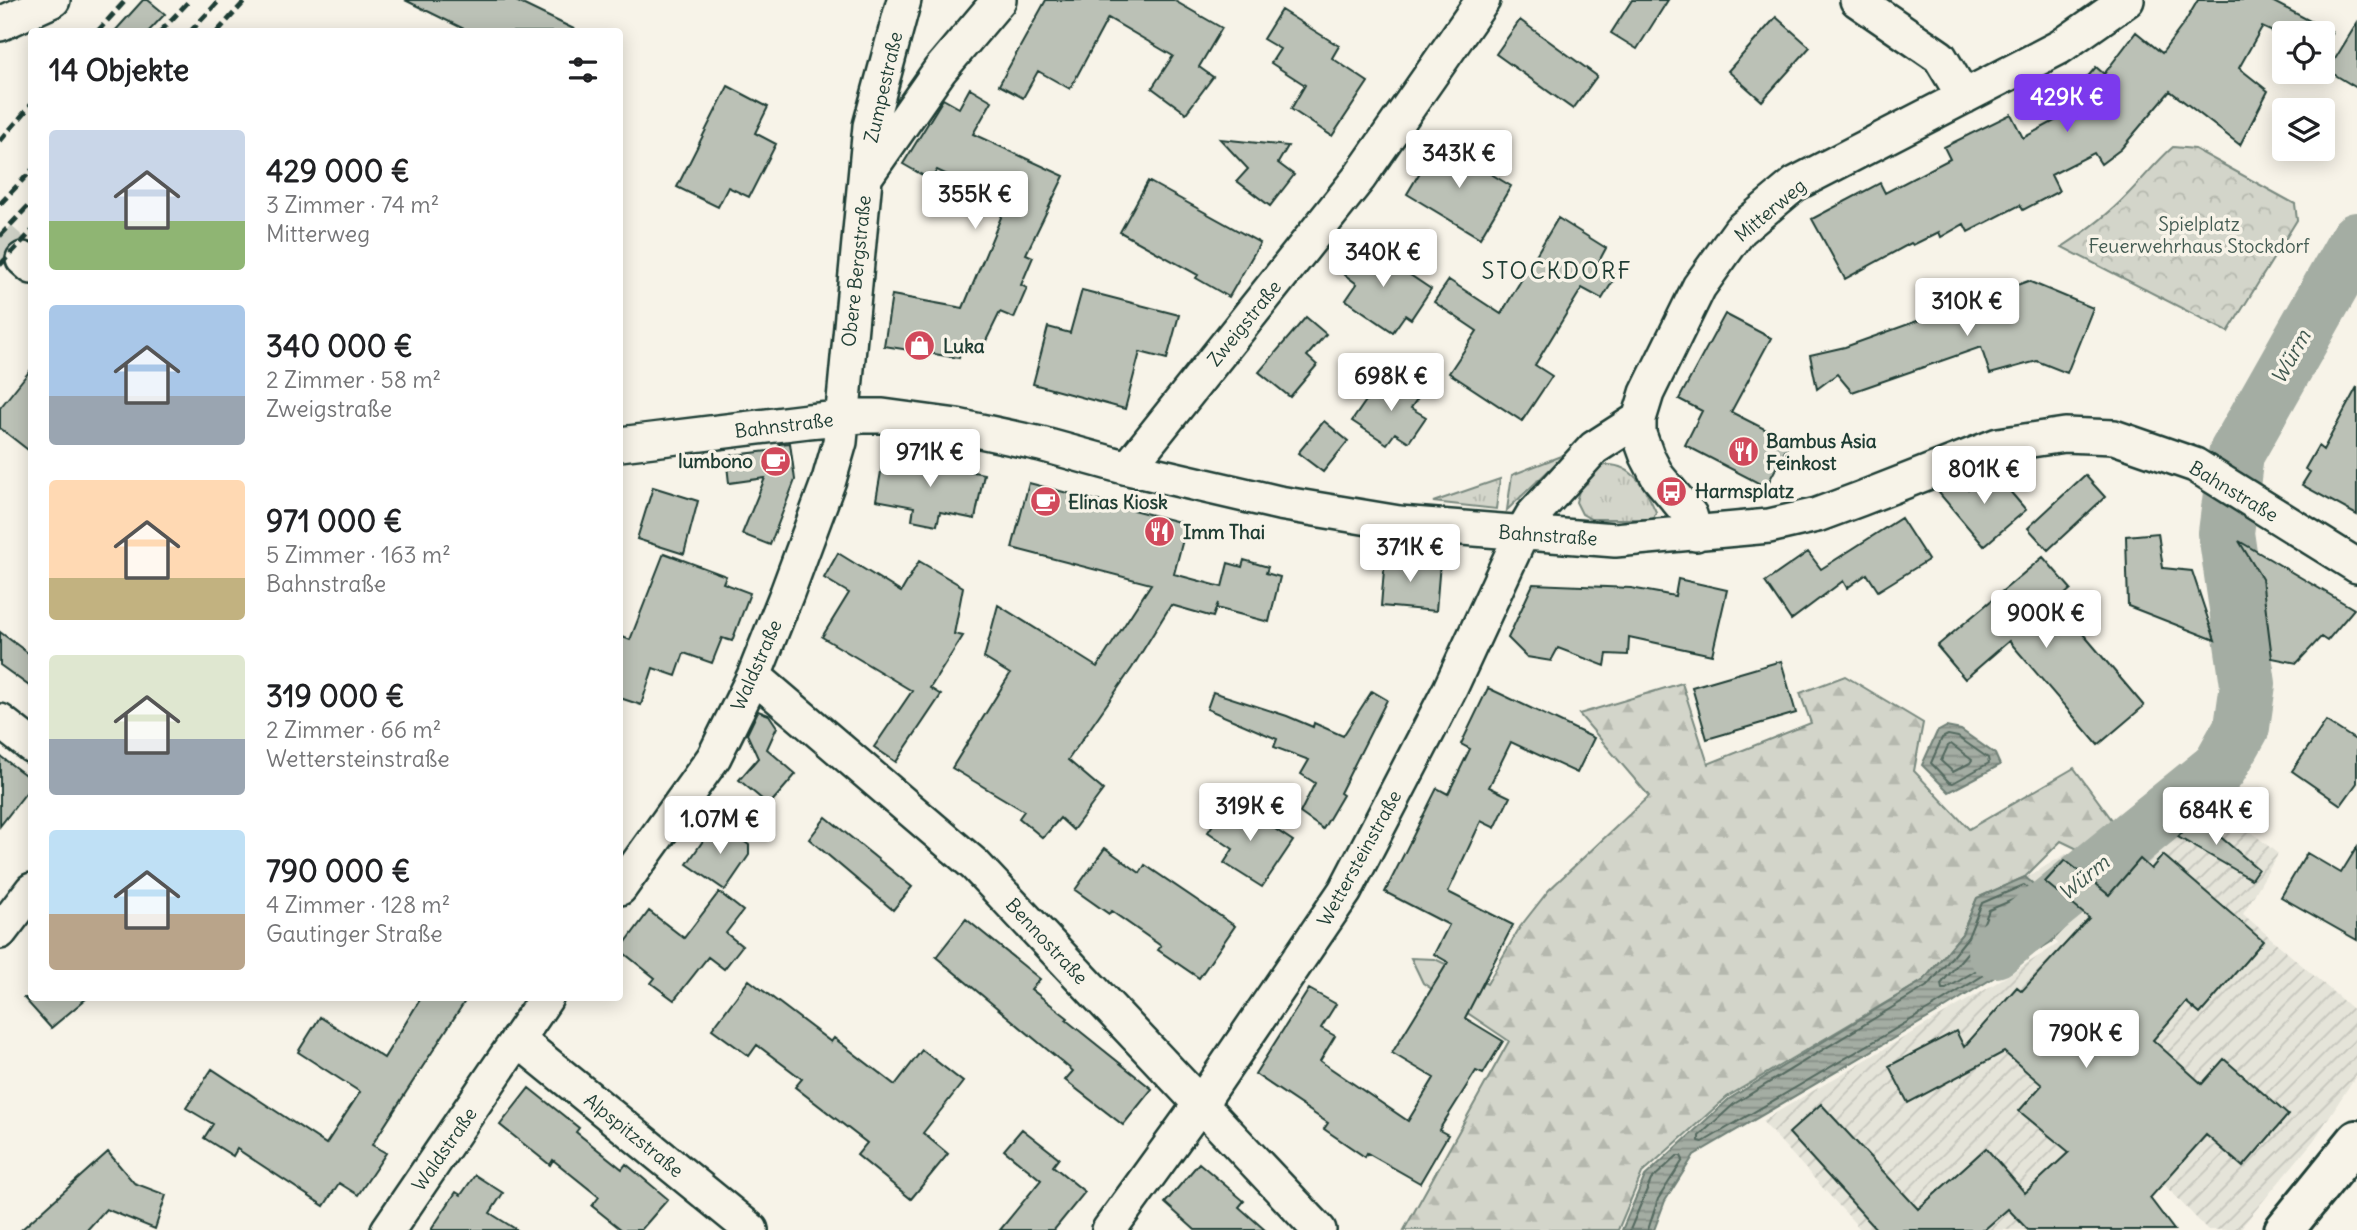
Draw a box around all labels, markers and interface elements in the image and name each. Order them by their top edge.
map controls [2272,21,2335,161]
button: locate [2272,21,2335,84]
street label: Zumpestraße [859,29,907,145]
text: 14 Objekte [49,51,189,89]
icon: filters [564,51,602,89]
pin: 429K € [2010,74,2124,134]
text: 429K € [2030,82,2104,111]
button: layers [2272,98,2335,161]
pin: 343K € [1402,130,1516,190]
text: 343K € [1422,138,1496,167]
text: 429 000 € [266,152,410,190]
icon: home [105,158,189,242]
pin: 355K € [918,172,1032,231]
street label: Mitterweg [1729,173,1811,247]
text: 355K € [938,179,1012,208]
text: 3 Zimmer · 74 m² [266,190,439,219]
street label: Obere Bergstraße [836,194,876,348]
park label: Spielplatz Feuerwehrhaus Stockdorf [2088,212,2310,258]
text: Mitterweg [266,219,370,248]
pin: 340K € [1326,230,1440,289]
text: 340K € [1345,237,1421,266]
district label: STOCKDORF [1481,256,1633,285]
street label: Zweigstraße [1202,275,1286,371]
pin: 310K € [1910,278,2024,338]
text: 310K € [1931,286,2003,315]
water label: Würm [2265,324,2317,389]
text: 340 000 € [266,327,413,365]
shop icon: Luka [903,329,937,363]
icon: home [105,333,189,417]
place label: Luka [943,334,985,358]
pin: 698K € [1334,354,1448,413]
text: 698K € [1354,361,1428,390]
text: 2 Zimmer · 58 m² [266,365,441,394]
text: Zweigstraße [266,394,392,423]
street label: Bahnstraße [733,407,835,443]
place label: Bambus Asia Feinkost [1766,429,1877,475]
pin: 971K € [873,430,987,489]
restaurant icon: Bambus Asia Feinkost [1726,435,1760,469]
text: 971K € [896,437,964,466]
cafe icon: lumbono [759,444,793,478]
pin: 801K € [1927,447,2041,506]
place label: lumbono [678,449,753,473]
text: 801K € [1948,454,2020,483]
street label: Bahnstraße [2185,455,2283,527]
bus stop icon: Harmsplatz [1655,474,1689,508]
place label: Harmsplatz [1695,479,1794,503]
cafe icon: Elinas Kiosk [1028,485,1062,519]
place label: Elinas Kiosk [1068,490,1168,514]
text: 971 000 € [266,502,403,540]
icon: home [105,508,189,592]
restaurant icon: Imm Thai [1143,515,1177,549]
place label: Imm Thai [1183,520,1265,544]
street label: Bahnstraße [1498,520,1598,550]
pin: 371K € [1353,524,1467,584]
text: 371K € [1376,532,1444,561]
text: 5 Zimmer · 163 m² [266,540,451,569]
text: Bahnstraße [266,569,386,598]
pin: 900K € [1989,590,2103,650]
text: 900K € [2007,598,2085,627]
street label: Waldstraße [725,616,787,714]
text: 319 000 € [266,677,405,715]
icon: home [105,683,189,767]
text: 2 Zimmer · 66 m² [266,715,441,744]
text: Wettersteinstraße [266,744,450,773]
pin: 319K € [1193,784,1307,843]
street label: Wettersteinstraße [1312,786,1406,930]
pin: 684K € [2159,788,2273,847]
text: 319K € [1215,791,1285,820]
text: 684K € [2179,795,2253,824]
pin: 1.07M € [655,796,785,856]
text: 1.07M € [681,804,759,833]
water label: Würm [2053,849,2115,906]
text: 790 000 € [266,852,410,890]
icon: home [105,858,189,942]
text: 4 Zimmer · 128 m² [266,890,450,919]
street label: Bennostraße [1001,893,1093,989]
text: Gautinger Straße [266,919,443,948]
pin: 790K € [2029,1010,2143,1070]
text: 790K € [2049,1018,2123,1047]
street label: Alpspitzstraße [580,1088,688,1182]
street label: Waldstraße [406,1102,482,1196]

